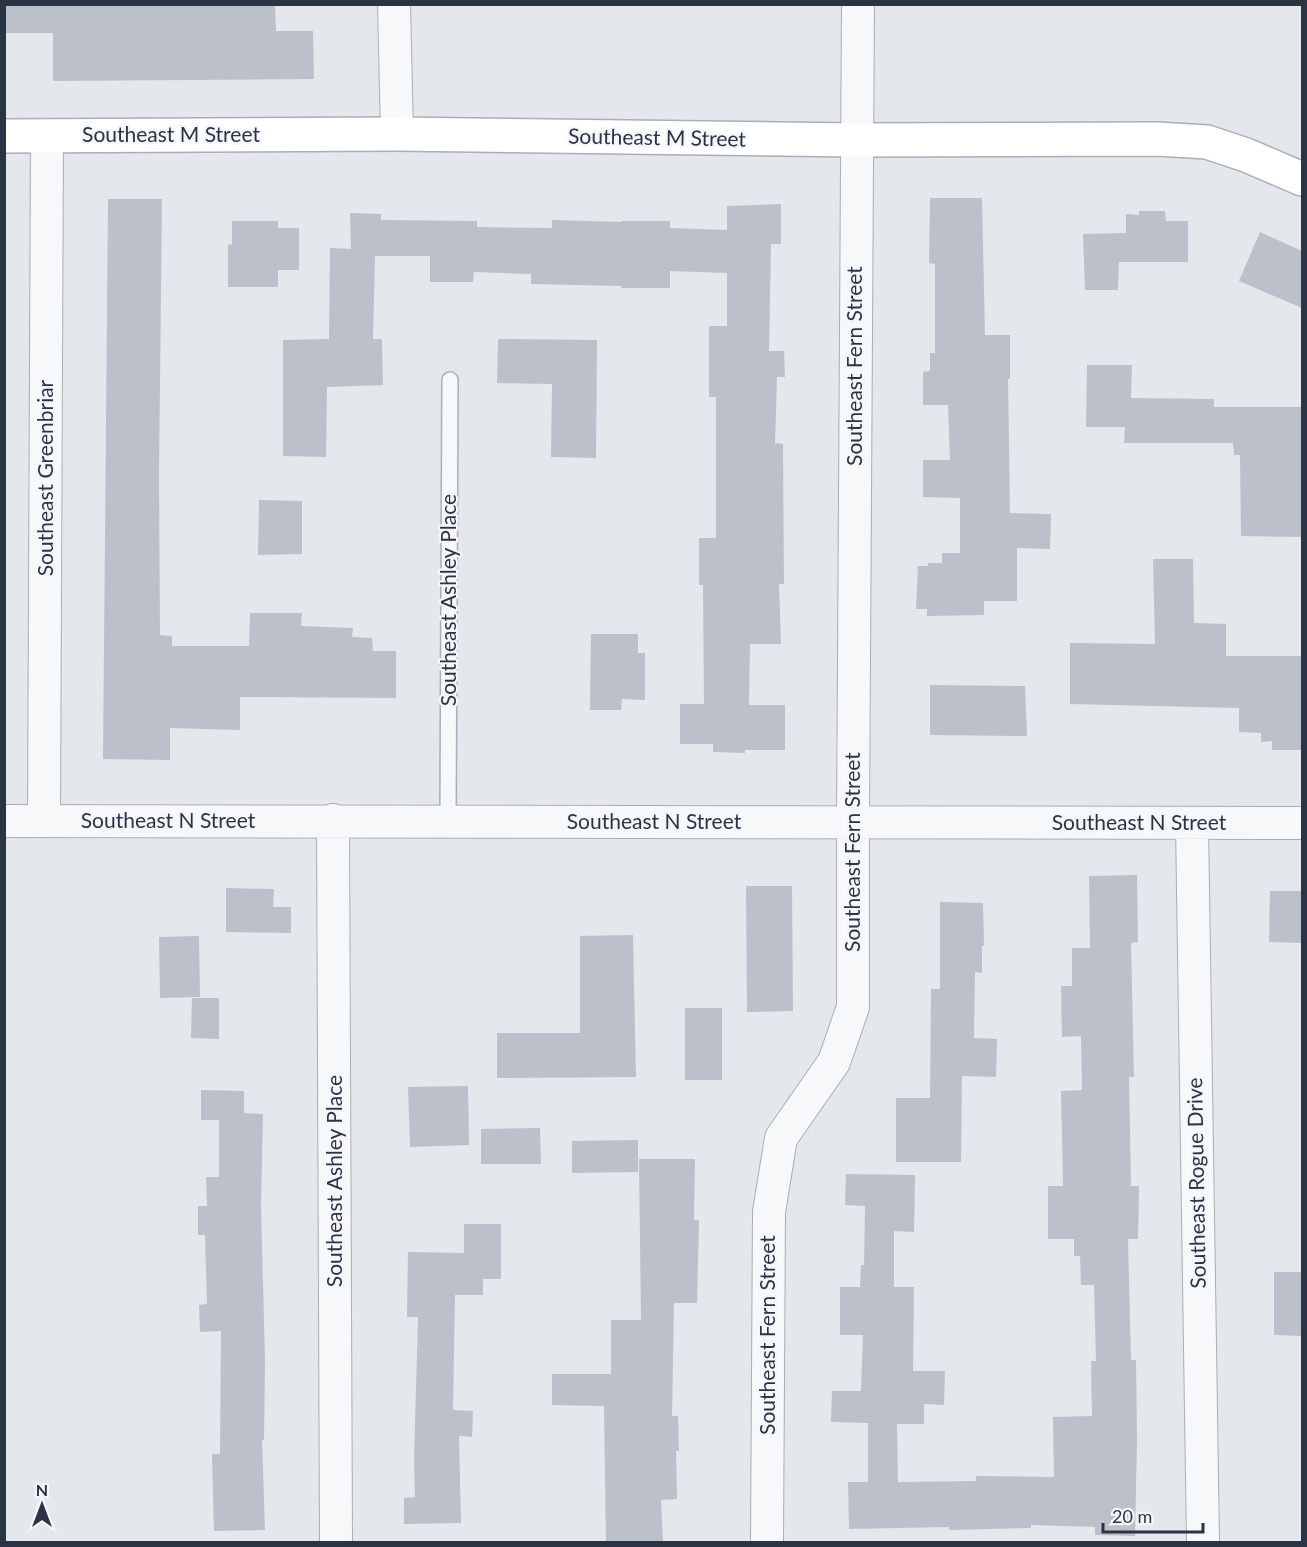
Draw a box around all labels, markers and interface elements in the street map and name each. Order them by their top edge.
street label: Southeast M Street [82,121,260,146]
street label: Southeast M Street [568,122,747,151]
street label: Southeast Fern Street [841,266,866,466]
street label: Southeast Greenbriar [32,379,57,576]
street label: Southeast Ashley Place [435,494,460,706]
street label: Southeast Fern Street [839,752,864,952]
street label: Southeast N Street [81,807,256,832]
street label: Southeast N Street [567,808,742,833]
street label: Southeast N Street [1052,809,1227,834]
street label: Southeast Ashley Place [321,1075,346,1287]
street label: Southeast Rogue Drive [1181,1077,1210,1289]
street label: Southeast Fern Street [754,1235,779,1435]
north arrow [12,1475,72,1535]
text: N [36,1480,48,1499]
scale bar [1103,1496,1204,1534]
text: 20 m [1112,1505,1152,1527]

